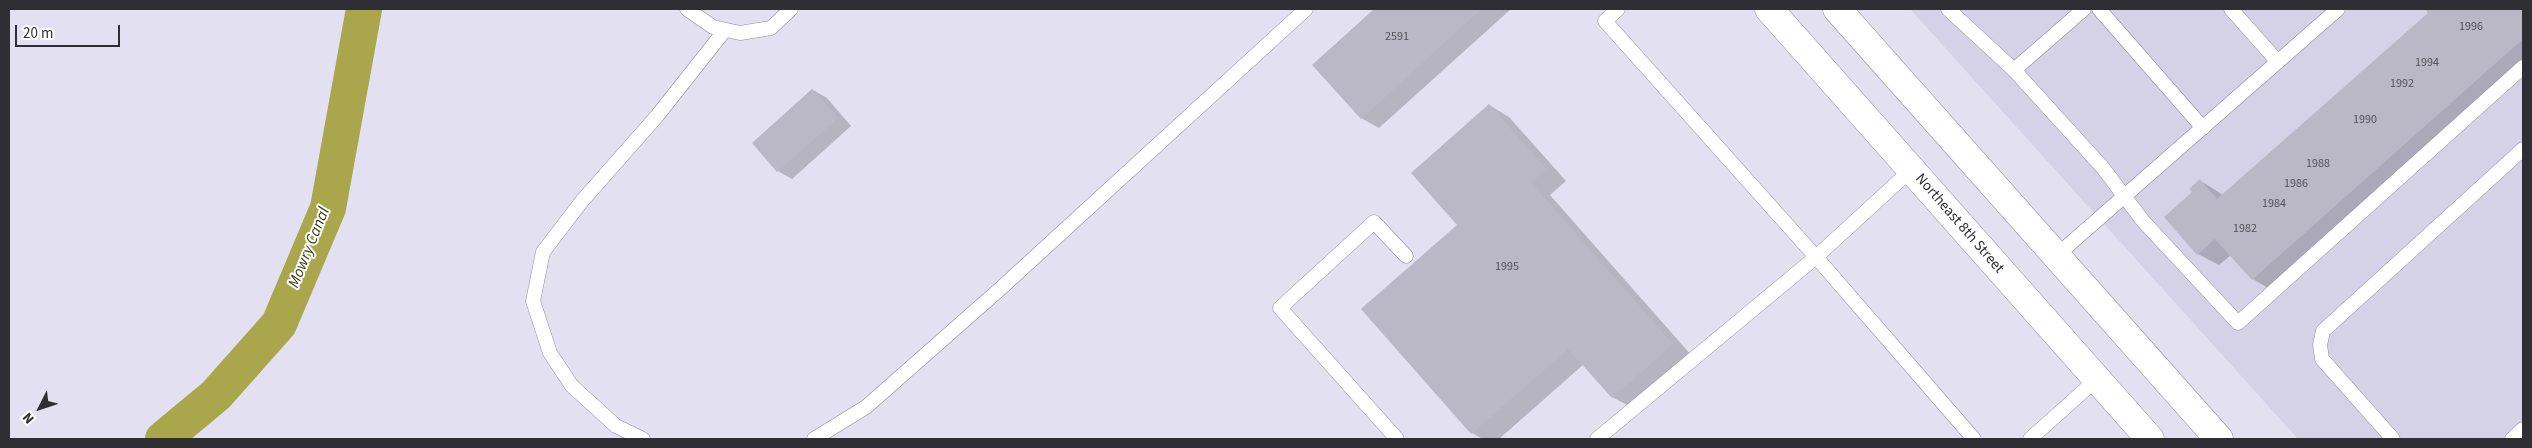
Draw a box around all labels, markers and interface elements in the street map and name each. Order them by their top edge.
scale bar [18,15,122,47]
house number: 1996 [2459,20,2483,34]
text: 20 m [23,23,53,44]
house number: 2591 [1385,30,1409,44]
house number: 1994 [2415,56,2439,70]
house number: 1992 [2390,77,2414,91]
house number: 1990 [2353,113,2377,127]
house number: 1988 [2306,157,2330,171]
street label: Northeast 8th Street [1911,170,2007,278]
house number: 1986 [2284,177,2308,191]
house number: 1984 [2262,197,2286,211]
water label: Mowry Canal [285,205,335,291]
house number: 1982 [2233,222,2257,236]
house number: 1995 [1495,260,1519,274]
north arrow [15,383,65,433]
text: N [18,408,39,428]

